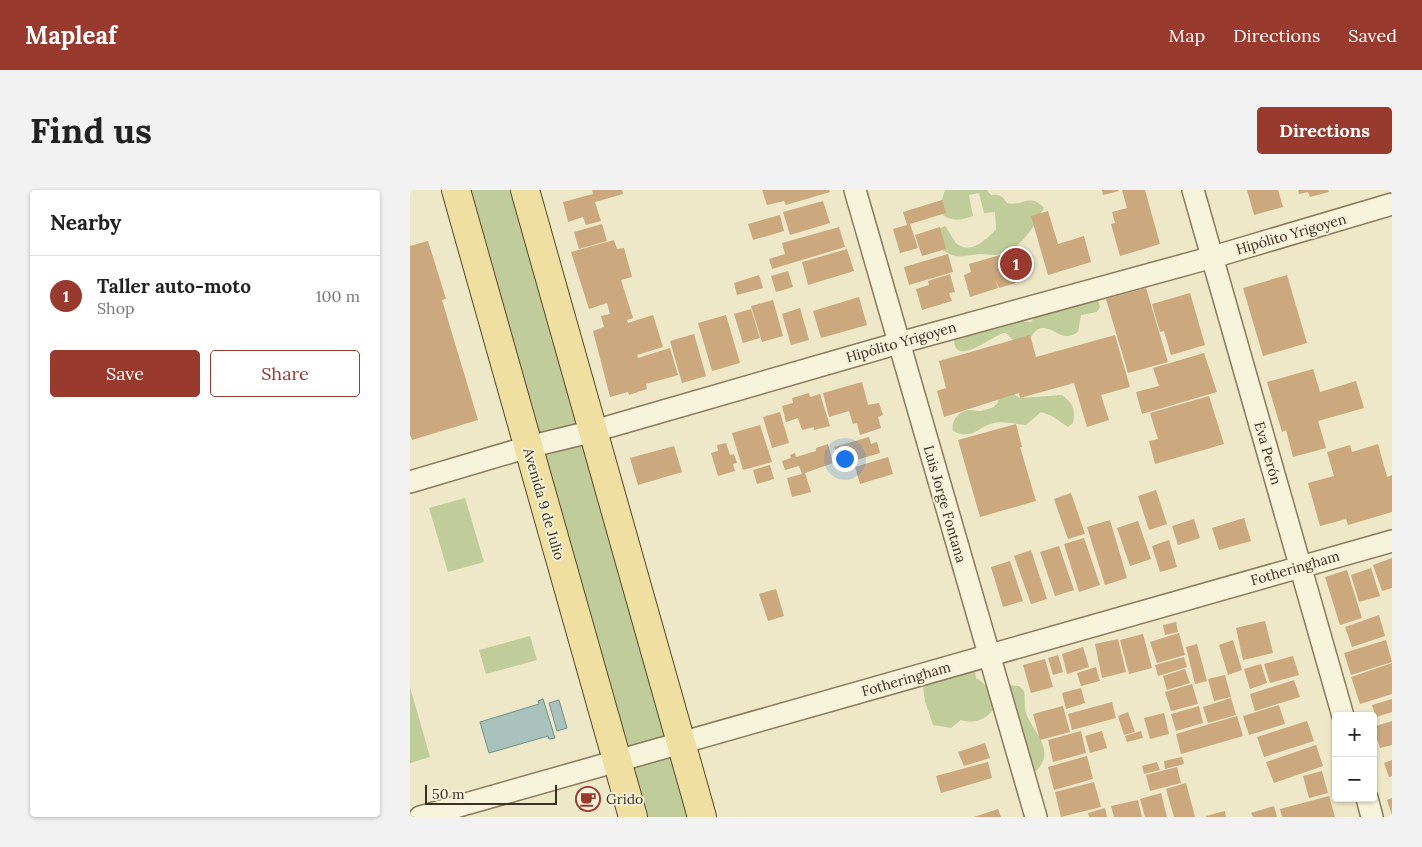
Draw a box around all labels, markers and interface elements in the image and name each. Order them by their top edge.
text: Mapleaf [25,20,117,51]
text: Map [1169,24,1205,47]
text: Directions [1233,24,1320,47]
text: Saved [1348,24,1397,47]
button: Directions [1257,107,1392,154]
text: Find us [30,108,152,153]
text: Nearby [50,209,121,236]
street label: Hipólito Yrigoyen [1234,210,1349,258]
pin: 1 [1000,245,1032,283]
text: Taller auto-moto [97,274,251,298]
text: 1 [63,286,69,306]
text: 100 m [316,286,360,306]
text: Shop [97,298,135,318]
street label: Hipólito Yrigoyen [844,318,959,366]
button: Save [50,350,200,397]
button: Share [210,350,360,397]
street label: Eva Perón [1250,419,1286,487]
street label: Luis Jorge Fontana [920,443,970,565]
street label: Avenida 9 de Julio [519,445,569,562]
your location [832,446,858,472]
street label: Fotheringham [1248,547,1342,589]
street label: Fotheringham [859,658,953,700]
map controls [1332,712,1377,802]
button: + [1332,712,1377,757]
button: − [1332,757,1377,802]
scale bar [425,782,558,805]
text: 50 m [432,785,465,803]
cafe icon: Grido [575,786,601,812]
place label: Grido [606,790,643,808]

